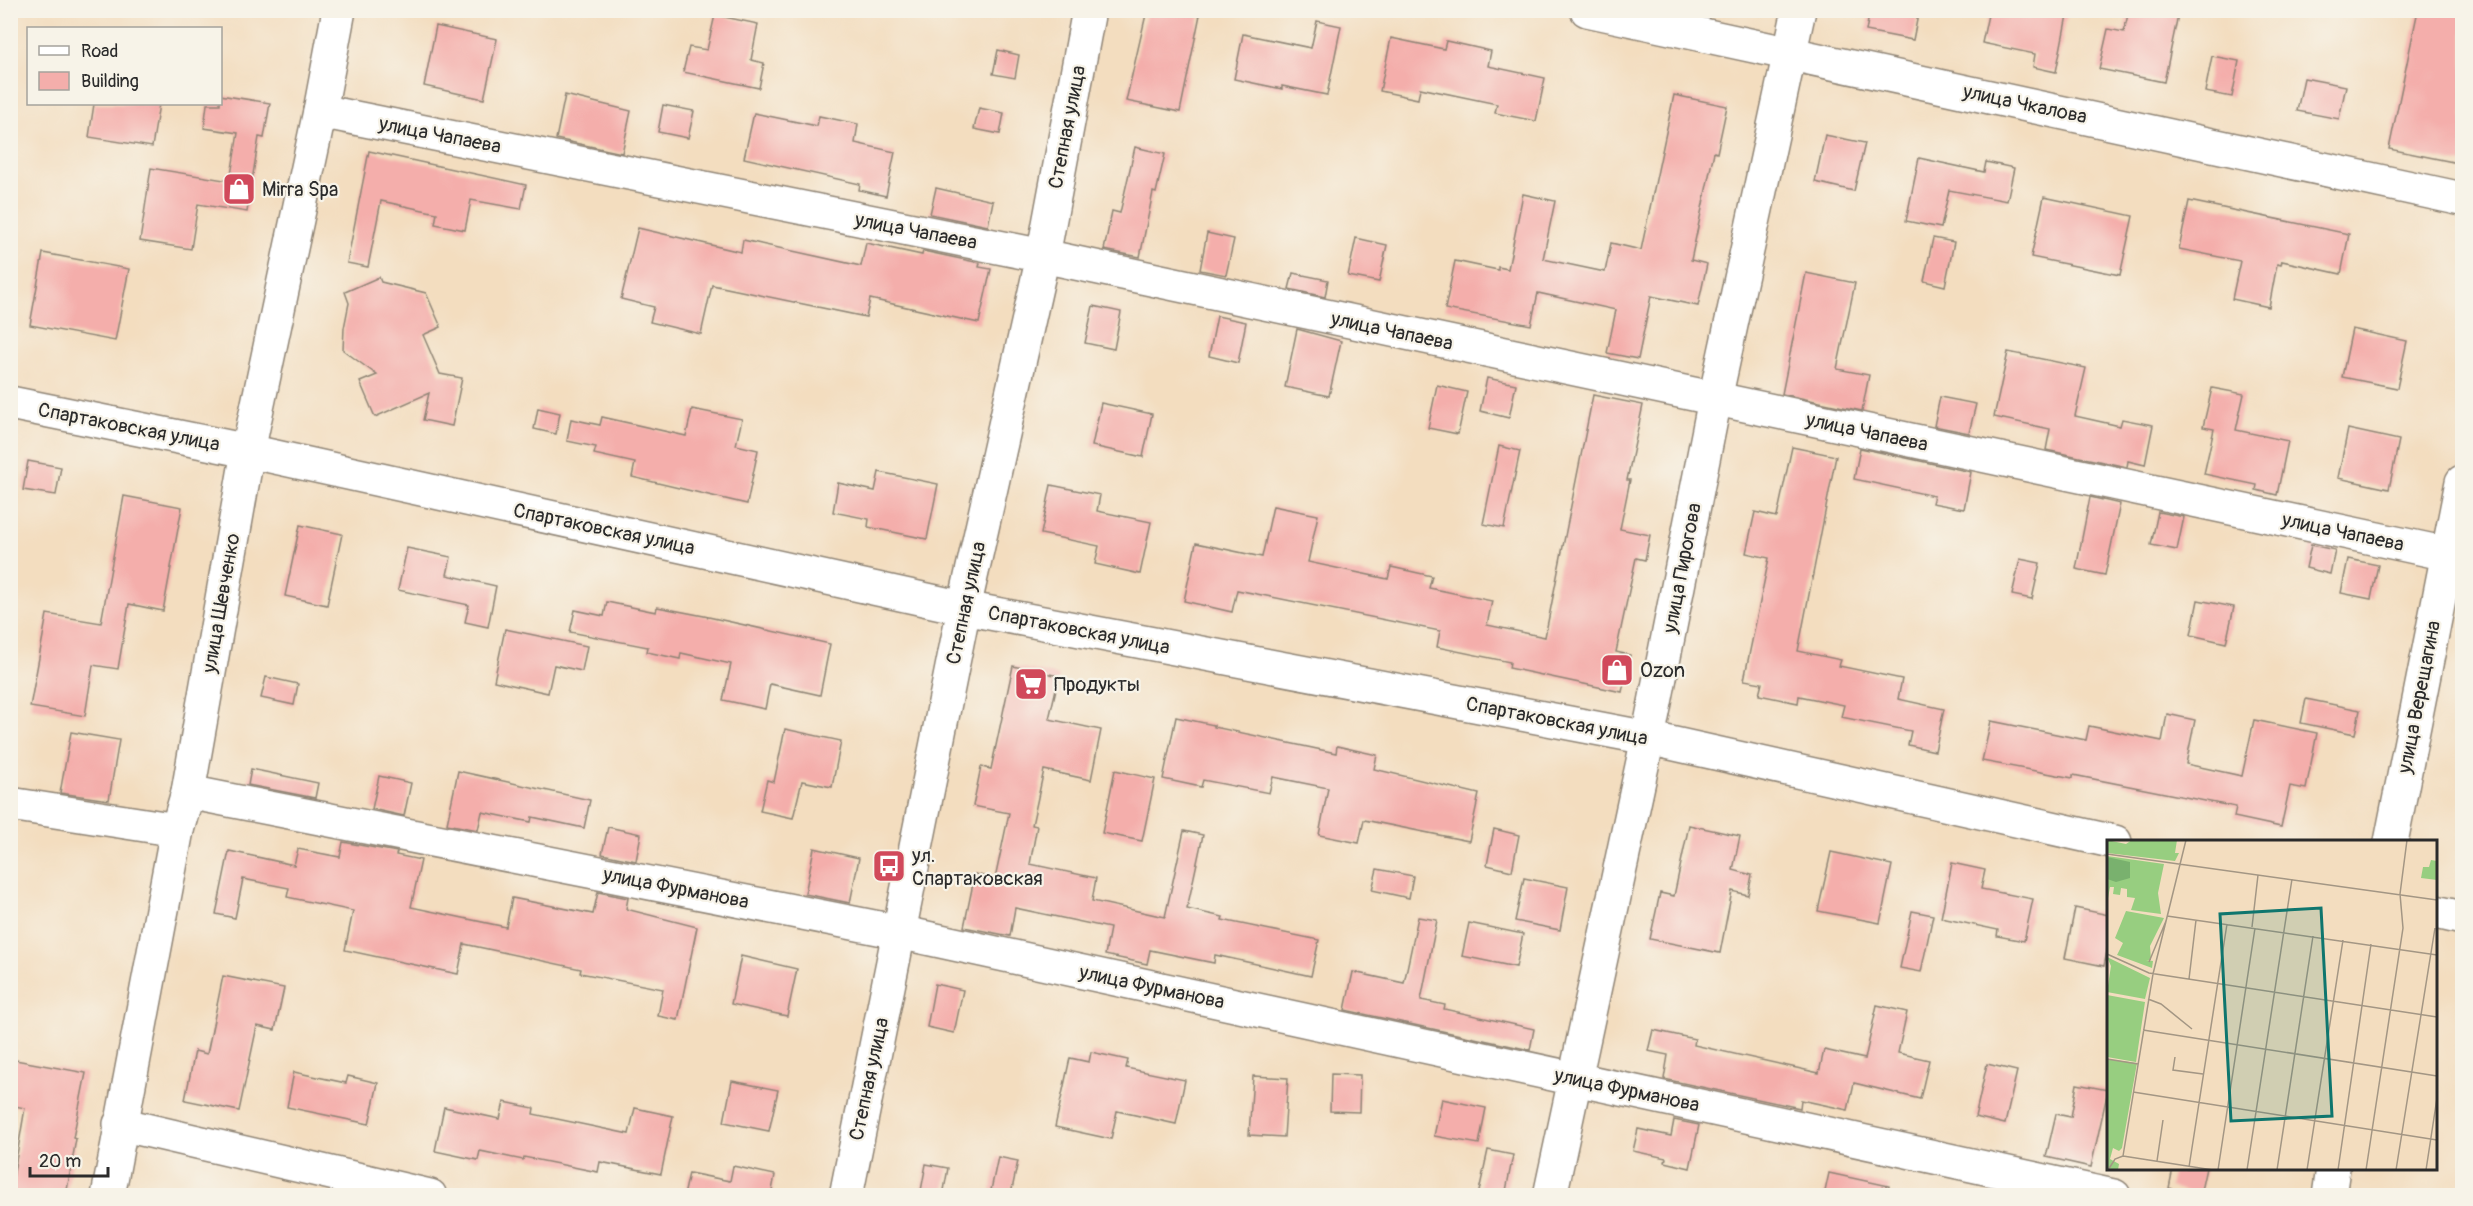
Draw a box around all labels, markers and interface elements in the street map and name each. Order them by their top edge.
legend [27,27,222,105]
text: Road [81,40,118,63]
street label: Степная улица [1043,63,1091,191]
text: Building [81,70,139,93]
street label: улица Чкалова [1960,78,2089,129]
street label: улица Чапаева [376,111,503,159]
shop icon: Mirra Spa [221,171,257,207]
place label: Mirra Spa [262,177,338,202]
street label: улица Чапаева [852,207,979,255]
street label: улица Чапаева [1328,306,1455,356]
street label: Спартаковская улица [36,397,222,457]
street label: улица Чапаева [1803,407,1930,457]
street label: Спартаковская улица [511,498,697,560]
street label: улица Пирогова [1657,501,1707,636]
street label: улица Чапаева [2279,507,2406,557]
street label: улица Шевченко [196,531,246,676]
street label: Степная улица [941,539,991,667]
street label: Спартаковская улица [986,600,1172,660]
street label: улица Верещагина [2392,618,2446,776]
shop icon: Ozon [1599,652,1635,688]
place label: Ozon [1640,658,1685,683]
supermarket icon: Продукты [1013,666,1049,702]
place label: Продукты [1054,672,1140,697]
street label: Спартаковская улица [1464,691,1650,751]
inset map [2107,840,2437,1170]
place label: ул. Спартаковская [911,843,1043,891]
bus stop icon: ул. Спартаковская [871,848,907,884]
street label: улица Фурманова [600,861,751,914]
street label: улица Фурманова [1076,959,1227,1015]
street label: Степная улица [844,1015,894,1143]
street label: улица Фурманова [1551,1062,1702,1118]
scale bar [30,1140,108,1178]
text: 20 m [39,1150,81,1173]

